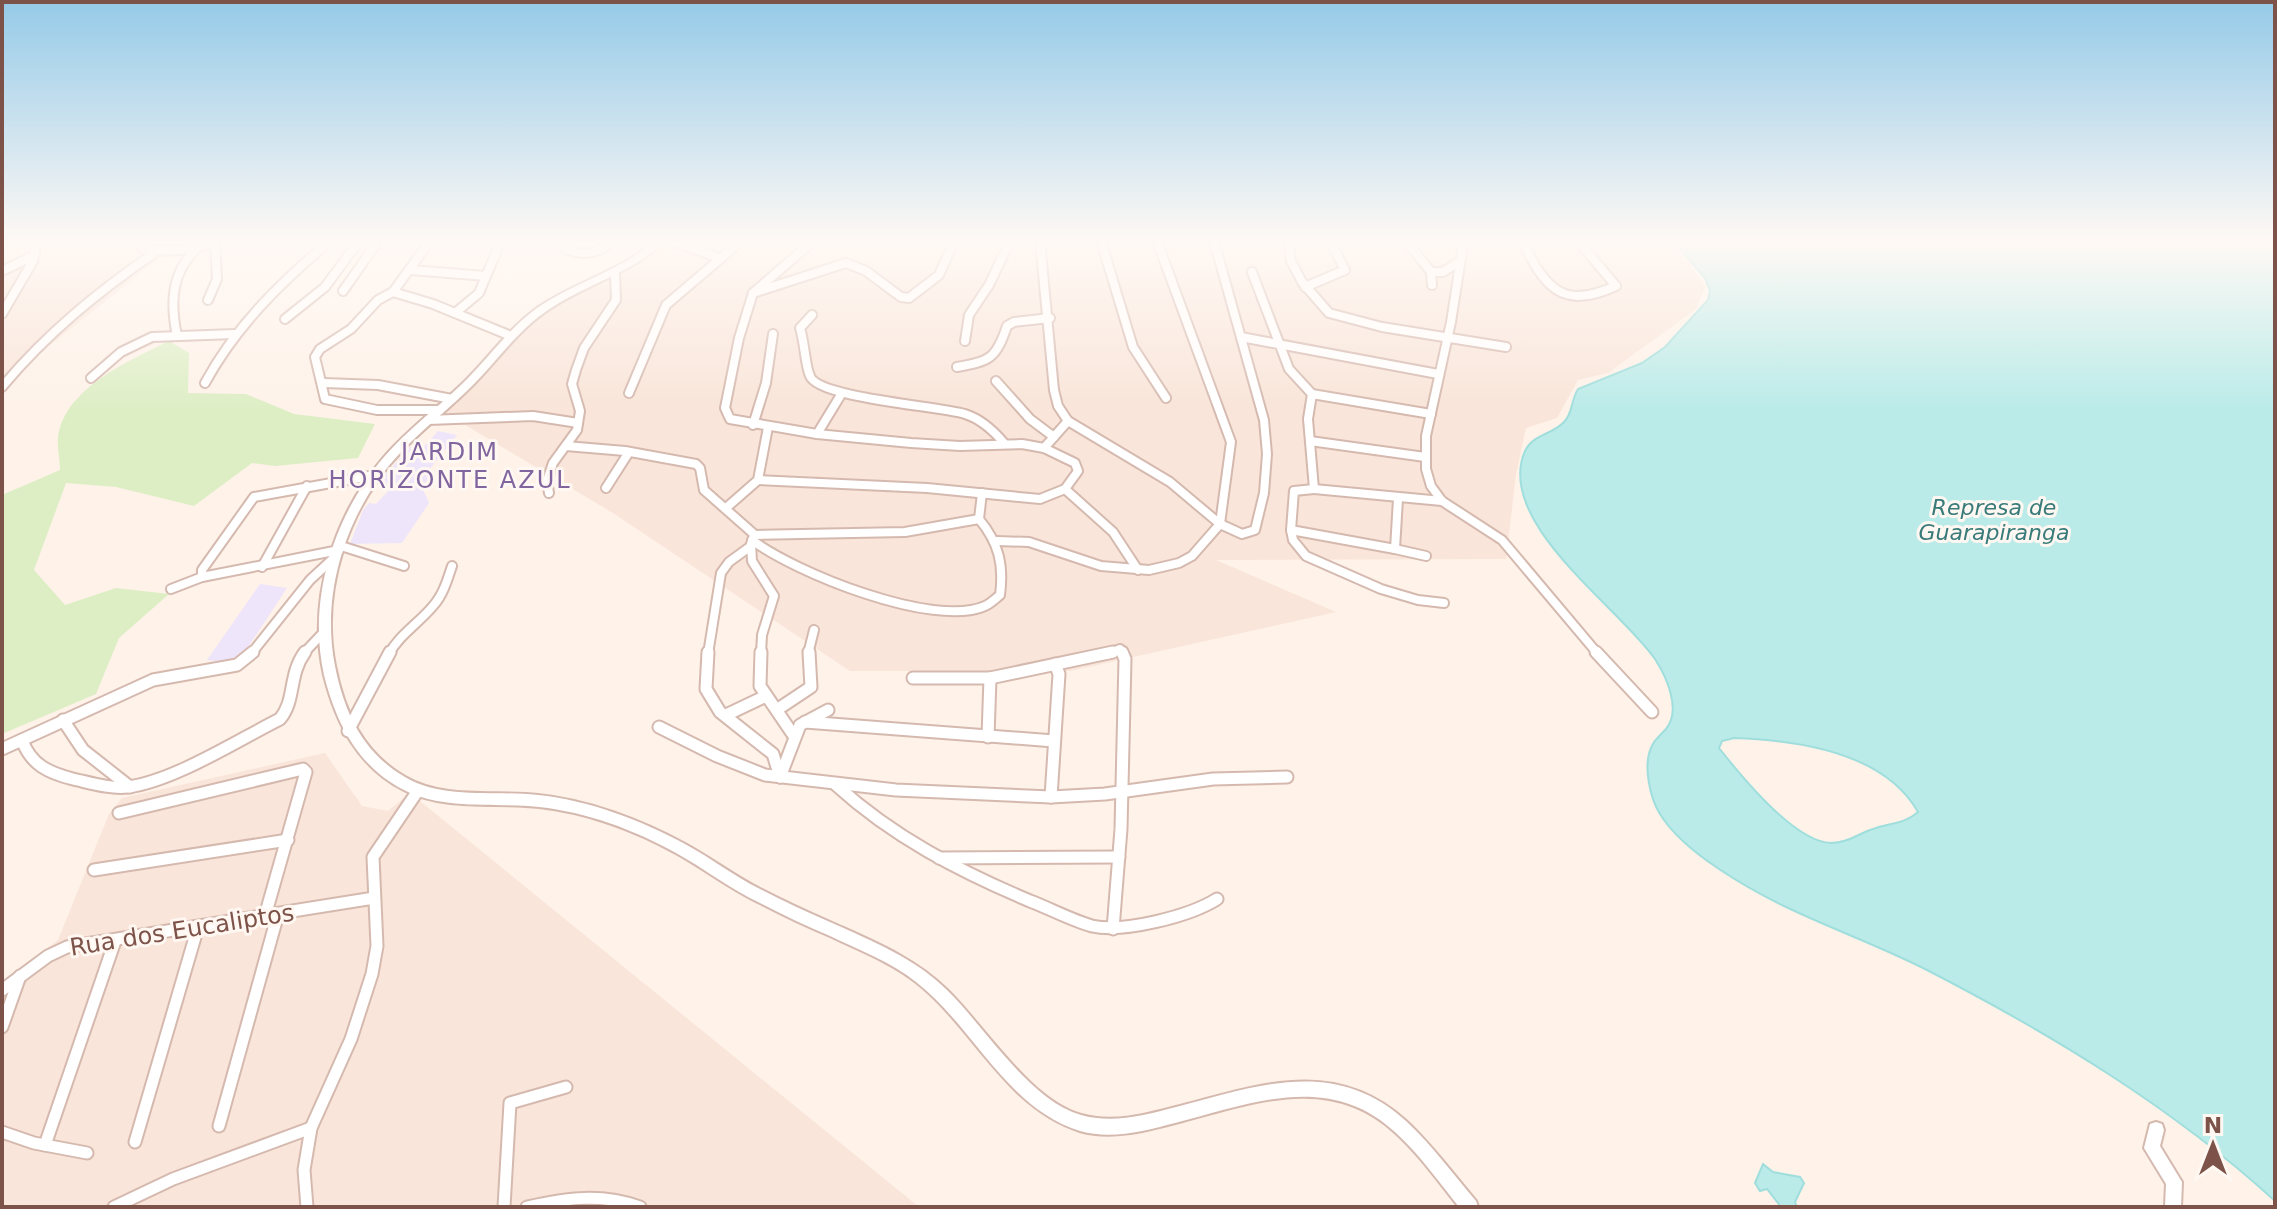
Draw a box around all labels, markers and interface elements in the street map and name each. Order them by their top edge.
district label: JARDIM HORIZONTE AZUL [328,438,572,494]
water label: Represa de Guarapiranga [1919,495,2070,545]
street label: Rua dos Eucaliptos [68,898,296,962]
north arrow [2173,1105,2253,1185]
text: N [2204,1113,2222,1138]

